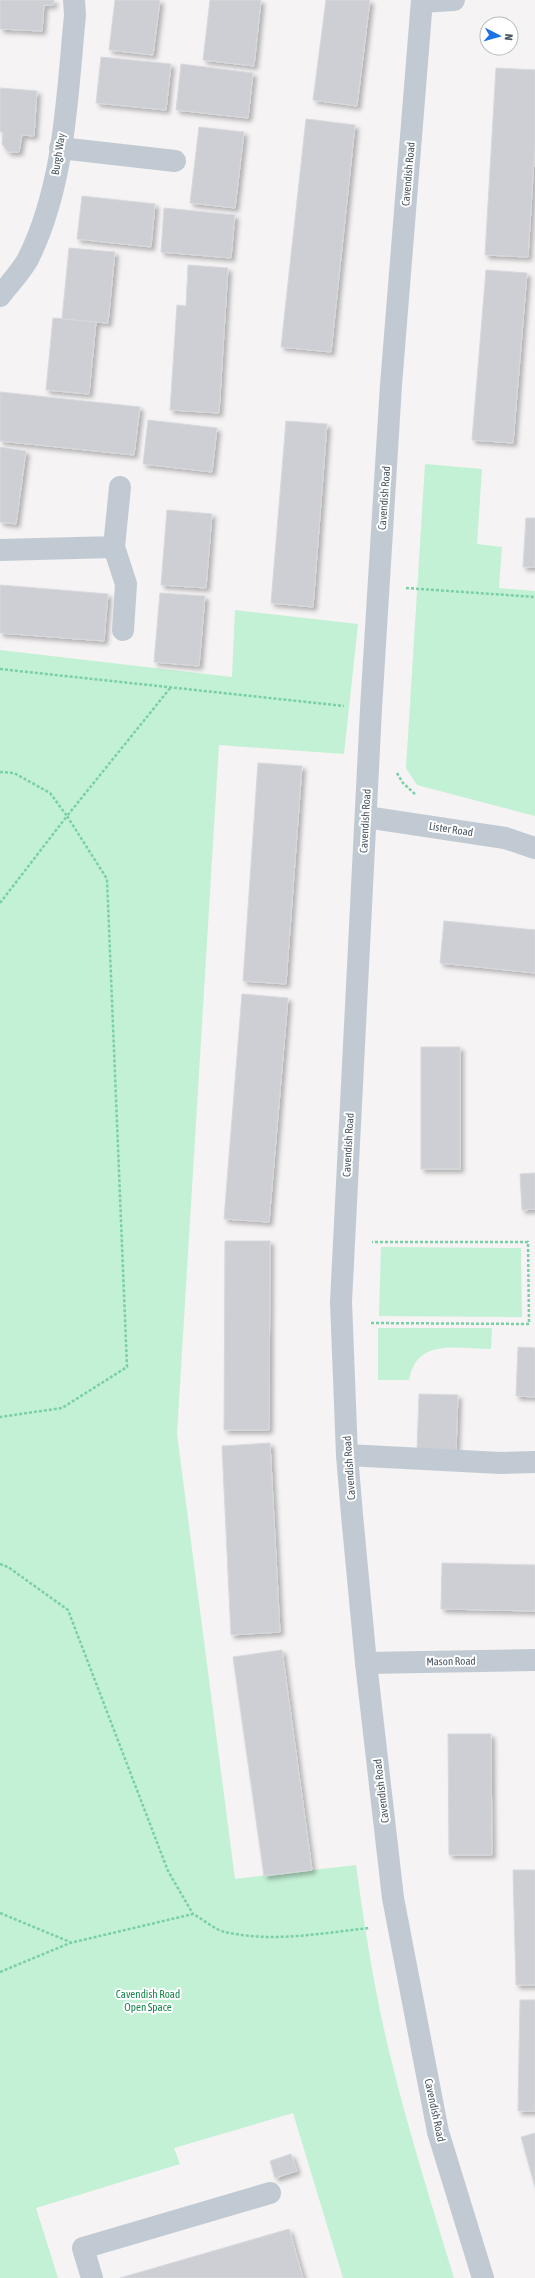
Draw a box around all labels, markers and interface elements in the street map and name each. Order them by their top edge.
north arrow [479,16,519,56]
text: N [503,33,515,41]
street label: Burgh Way [49,132,67,176]
street label: Cavendish Road [399,141,417,207]
street label: Cavendish Road [376,466,392,530]
street label: Cavendish Road [357,789,373,853]
street label: Lister Road [428,820,474,838]
street label: Cavendish Road [340,1113,356,1177]
street label: Cavendish Road [341,1436,357,1500]
street label: Mason Road [426,1655,476,1667]
street label: Cavendish Road [371,1758,391,1824]
park label: Cavendish Road Open Space [116,1988,180,2013]
street label: Cavendish Road [422,2077,448,2143]

